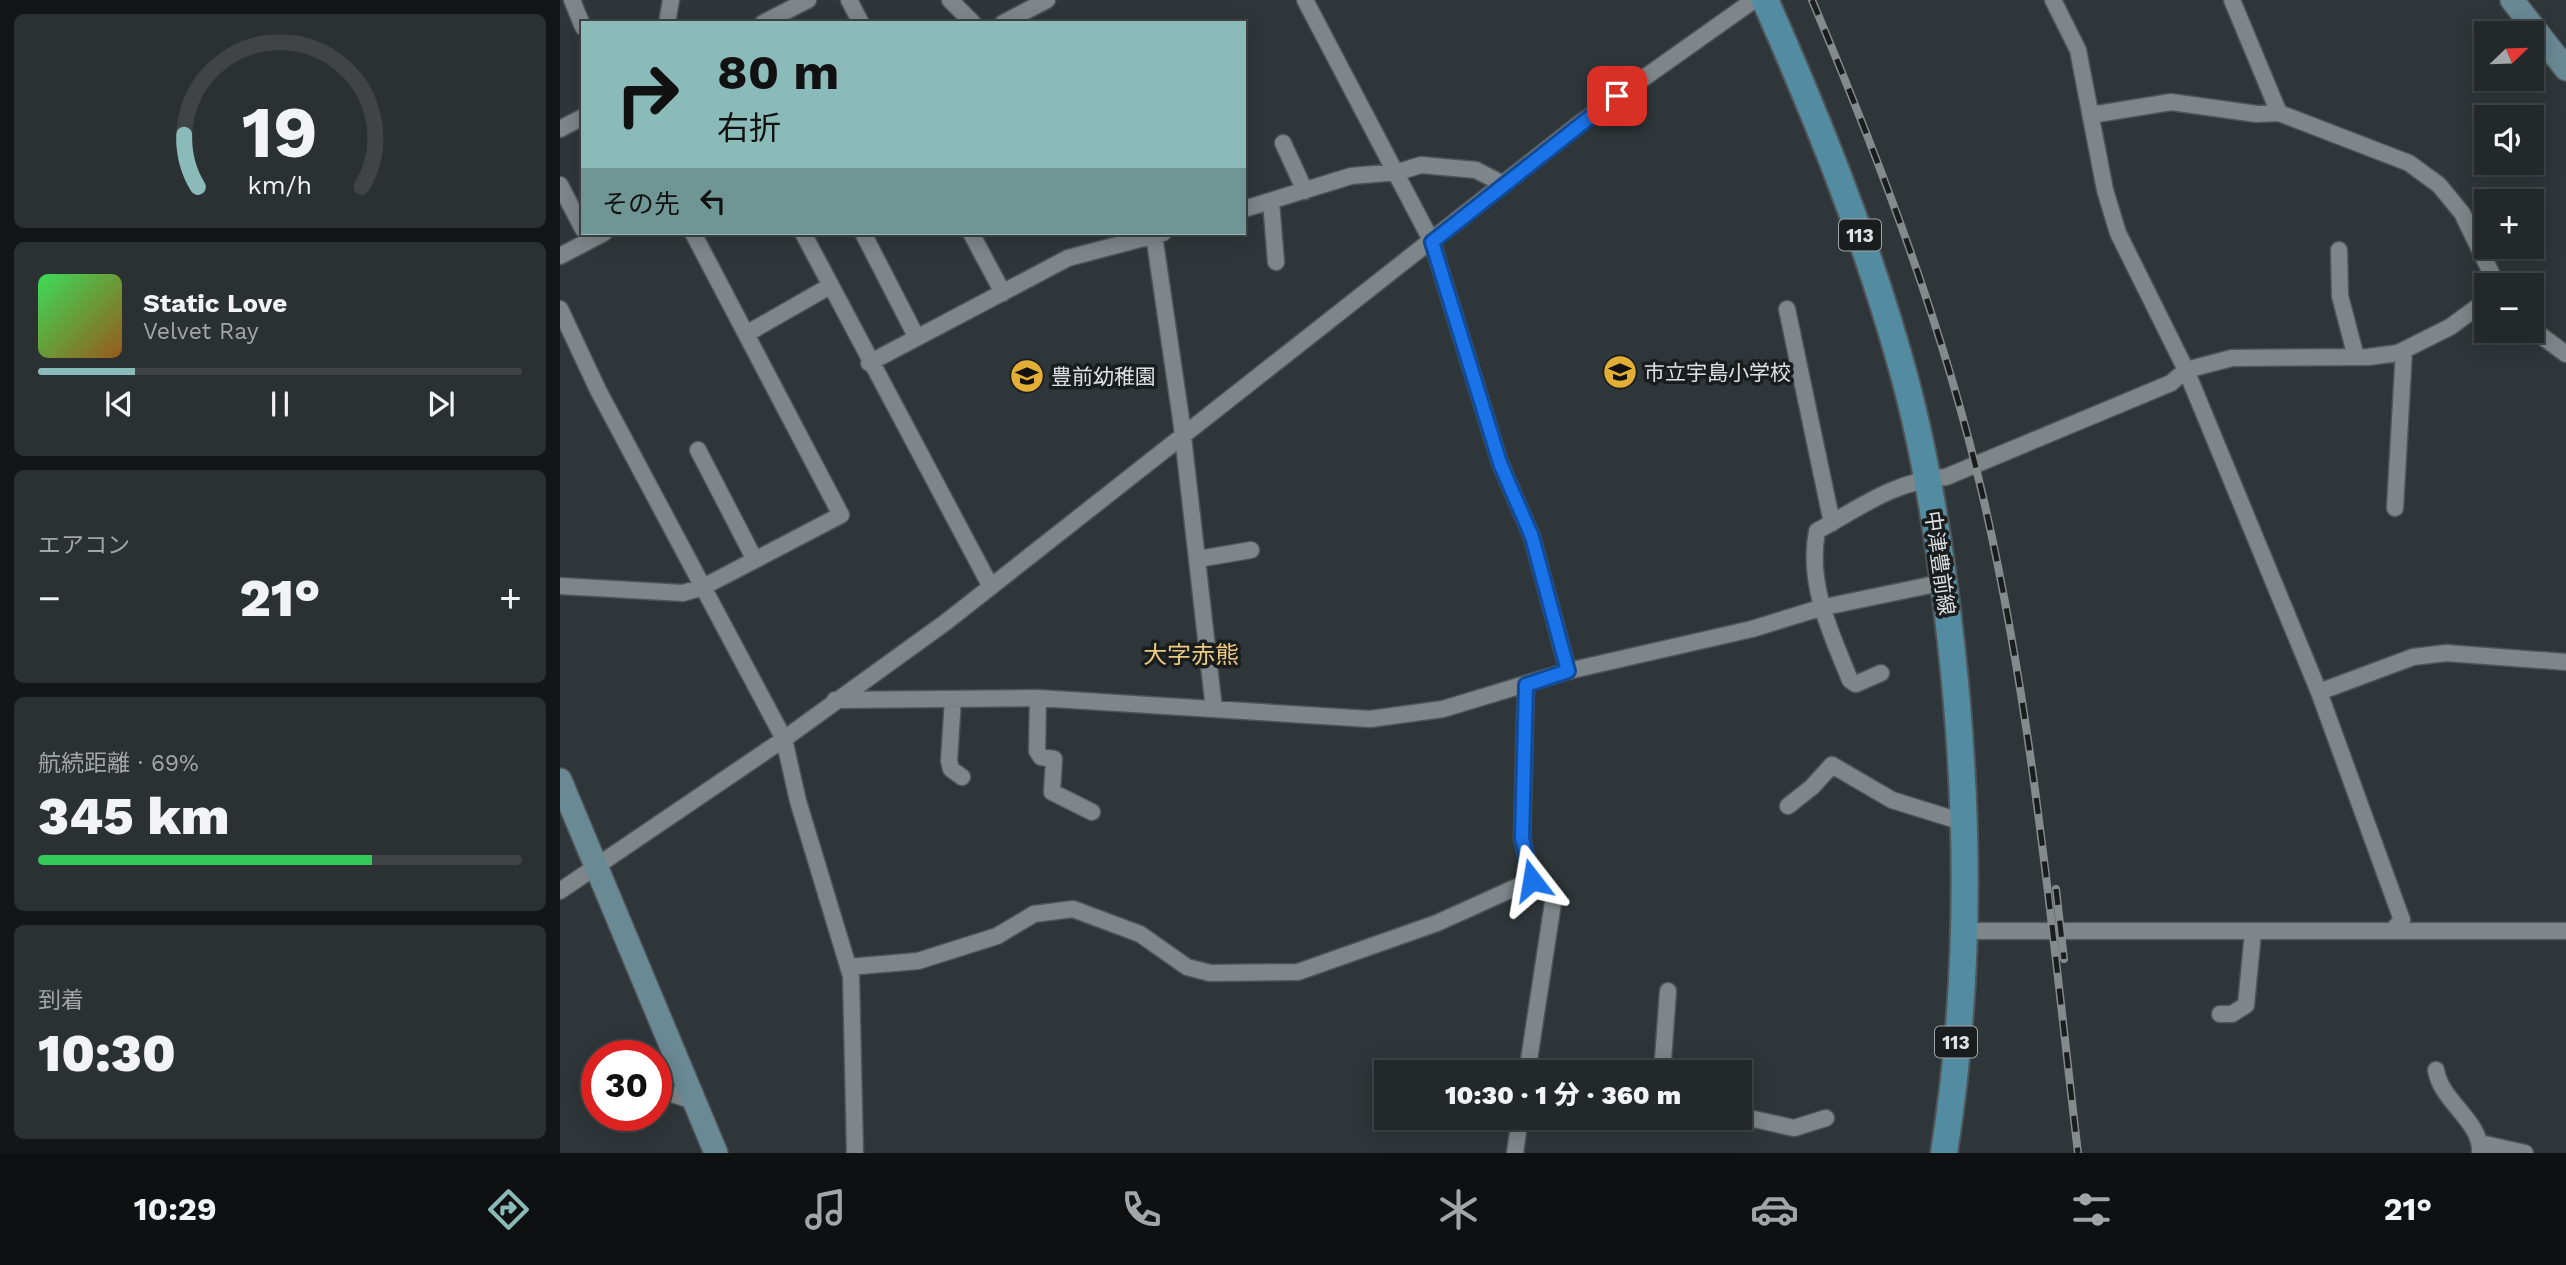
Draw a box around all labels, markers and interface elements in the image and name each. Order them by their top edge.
north arrow [2474,21,2544,91]
map controls [2474,21,2544,343]
text: 80 m [717,43,839,101]
icon: right [602,49,693,140]
pin [1587,66,1647,126]
icon: arrive [1598,77,1636,115]
text: 19 [242,89,318,175]
button: sound [2474,105,2544,175]
text: 右折 [717,109,781,147]
text: km/h [248,171,312,200]
icon: left [694,182,732,220]
text: その先 [602,189,680,219]
button: + [2474,189,2544,259]
road number: 113 [1839,219,1881,250]
button: − [2474,273,2544,343]
text: Static Love [143,288,287,318]
text: Velvet Ray [143,318,259,345]
school or university icon: 市立宇島小学校 [1601,353,1639,391]
school or university icon: 豊前幼稚園 [1008,357,1046,395]
place label: 市立宇島小学校 [1644,360,1791,385]
place label: 豊前幼稚園 [1051,364,1156,389]
icon: previous [100,385,138,423]
icon: pause [261,385,299,423]
icon: next [422,385,460,423]
street label: 中津豊前線 [1920,509,1960,617]
text: エアコン [38,532,130,559]
text: 21° [240,568,320,629]
text: − [38,576,61,620]
text: + [499,576,522,620]
district label: 大字赤熊 [1143,641,1239,669]
text: 航続距離 · 69% [38,750,199,777]
text: 345 km [38,786,230,847]
position arrow [1495,843,1569,917]
text: 到着 [38,987,84,1014]
text: 10:30 [38,1023,176,1084]
road number: 113 [1935,1026,1977,1058]
speed limit sign: 30 [581,1040,672,1131]
text: 10:30 · 1 分 · 360 m [1445,1080,1681,1110]
icon: directions [484,1185,533,1234]
icon: music [801,1185,850,1234]
icon: phone [1117,1185,1166,1234]
icon: climate [1434,1185,1483,1234]
icon: car [1750,1185,1799,1234]
icon: filters [2067,1185,2116,1234]
text: 10:29 [134,1190,217,1228]
text: 21° [2383,1190,2432,1228]

